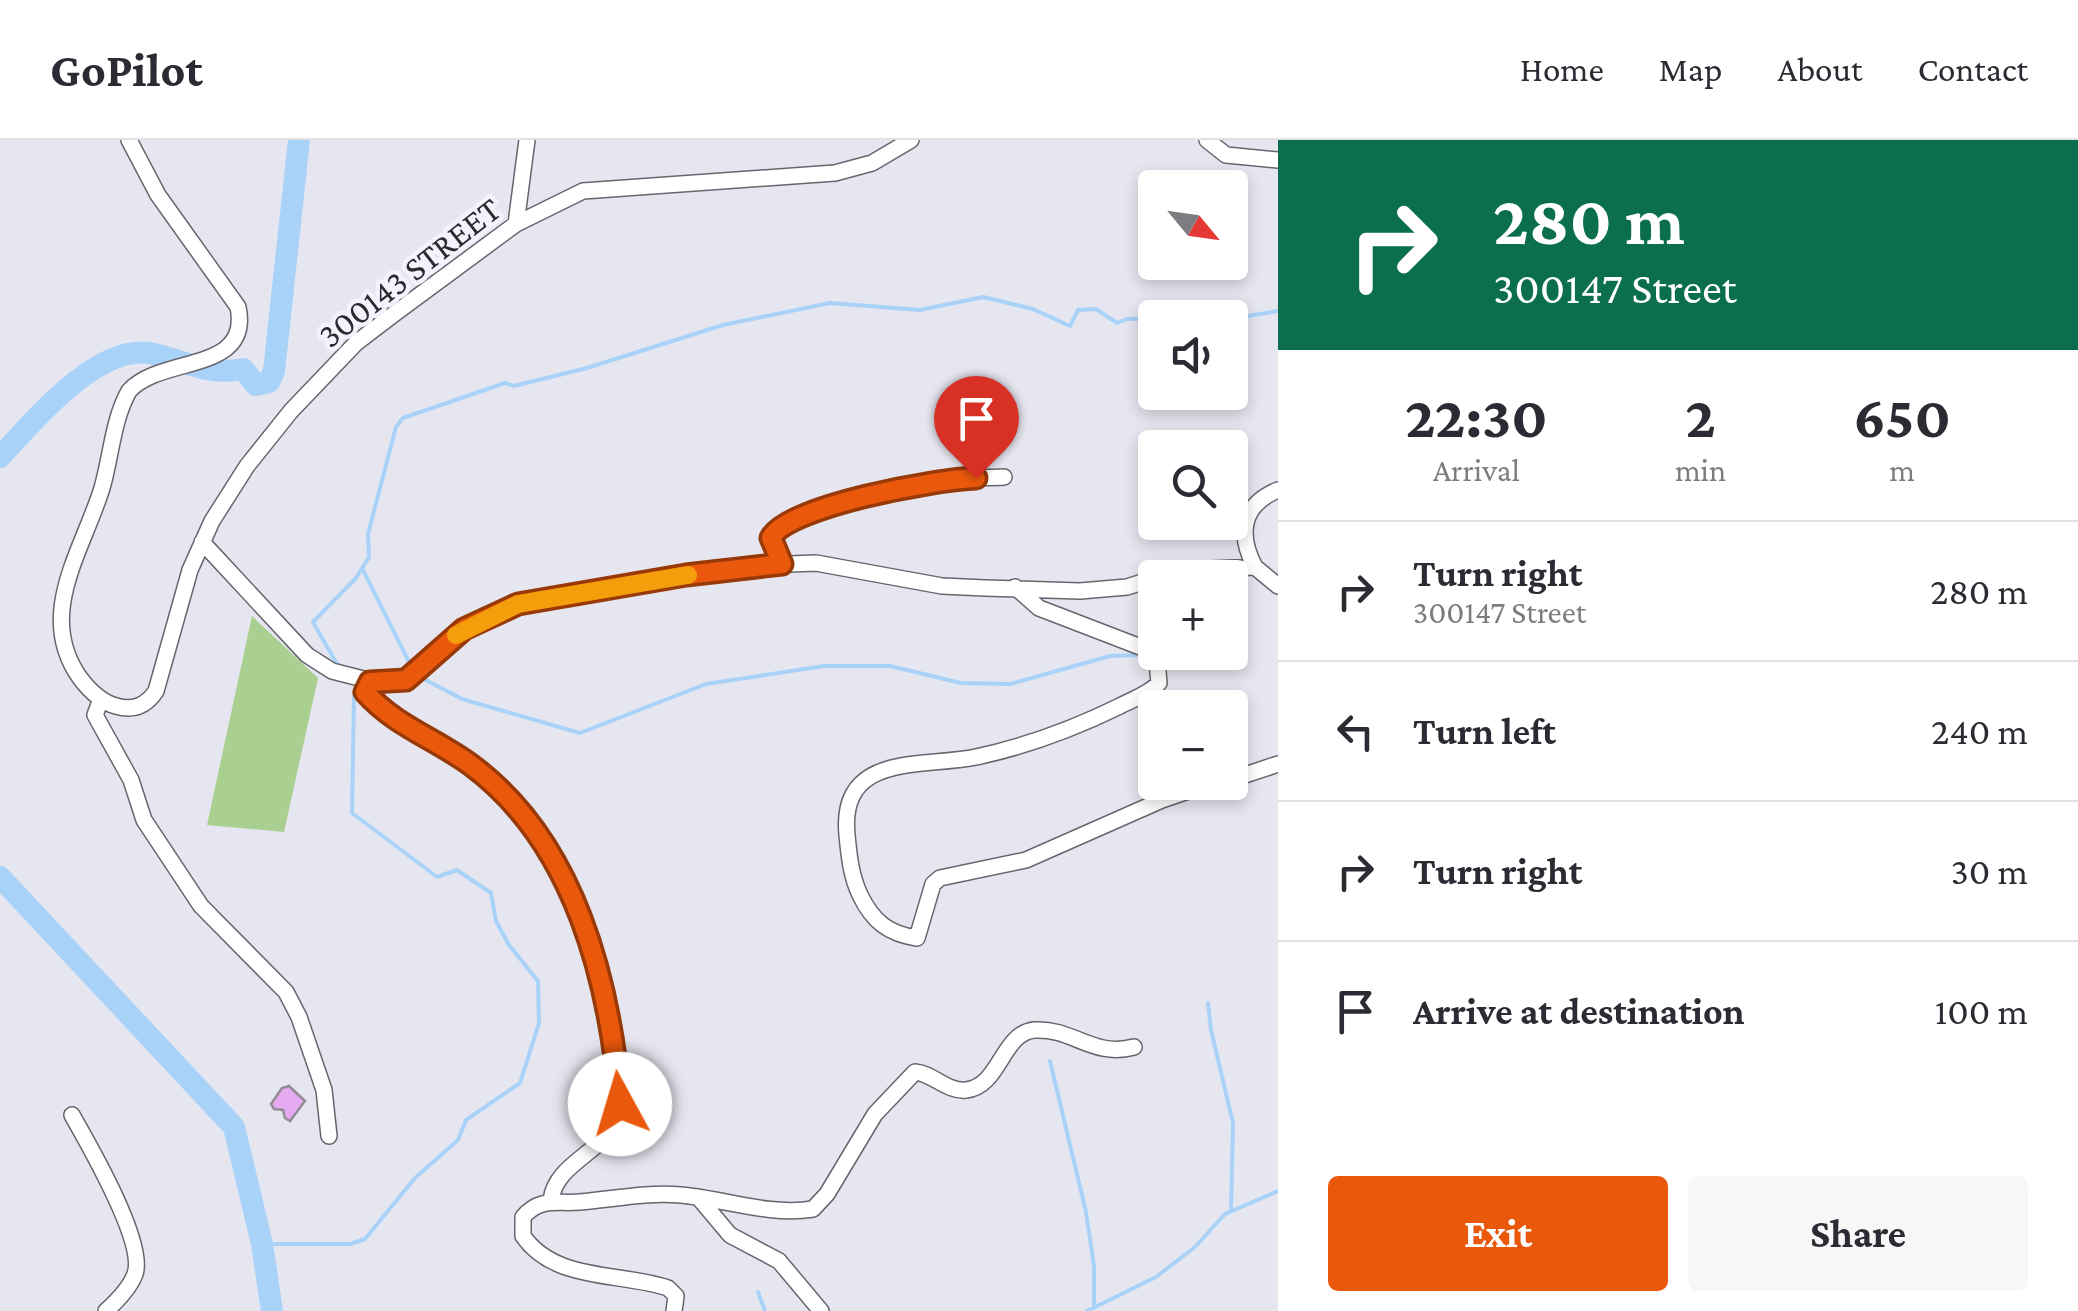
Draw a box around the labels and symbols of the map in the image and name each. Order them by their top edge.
north arrow [1138,170,1248,280]
street label: 300143 STREET [311,189,508,356]
pin [934,376,1019,479]
position arrow [568,1052,672,1156]

